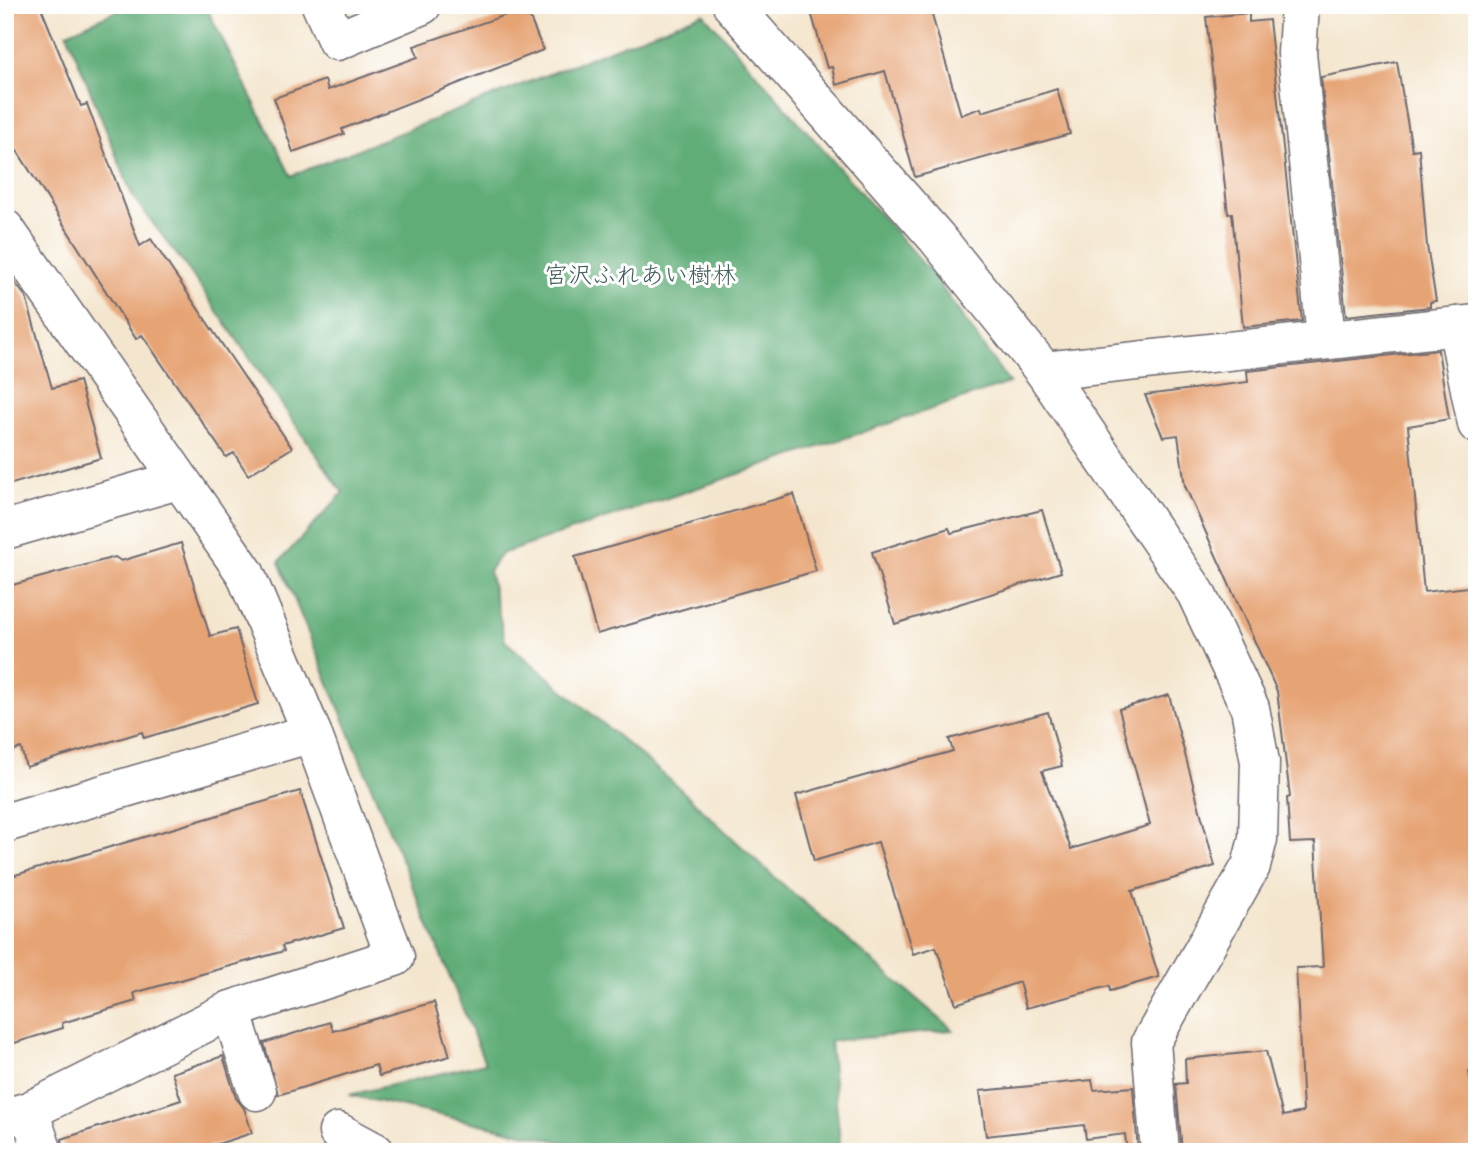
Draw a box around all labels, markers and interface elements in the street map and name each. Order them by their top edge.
park label: 宮沢ふれあい樹林 [544,260,736,295]

